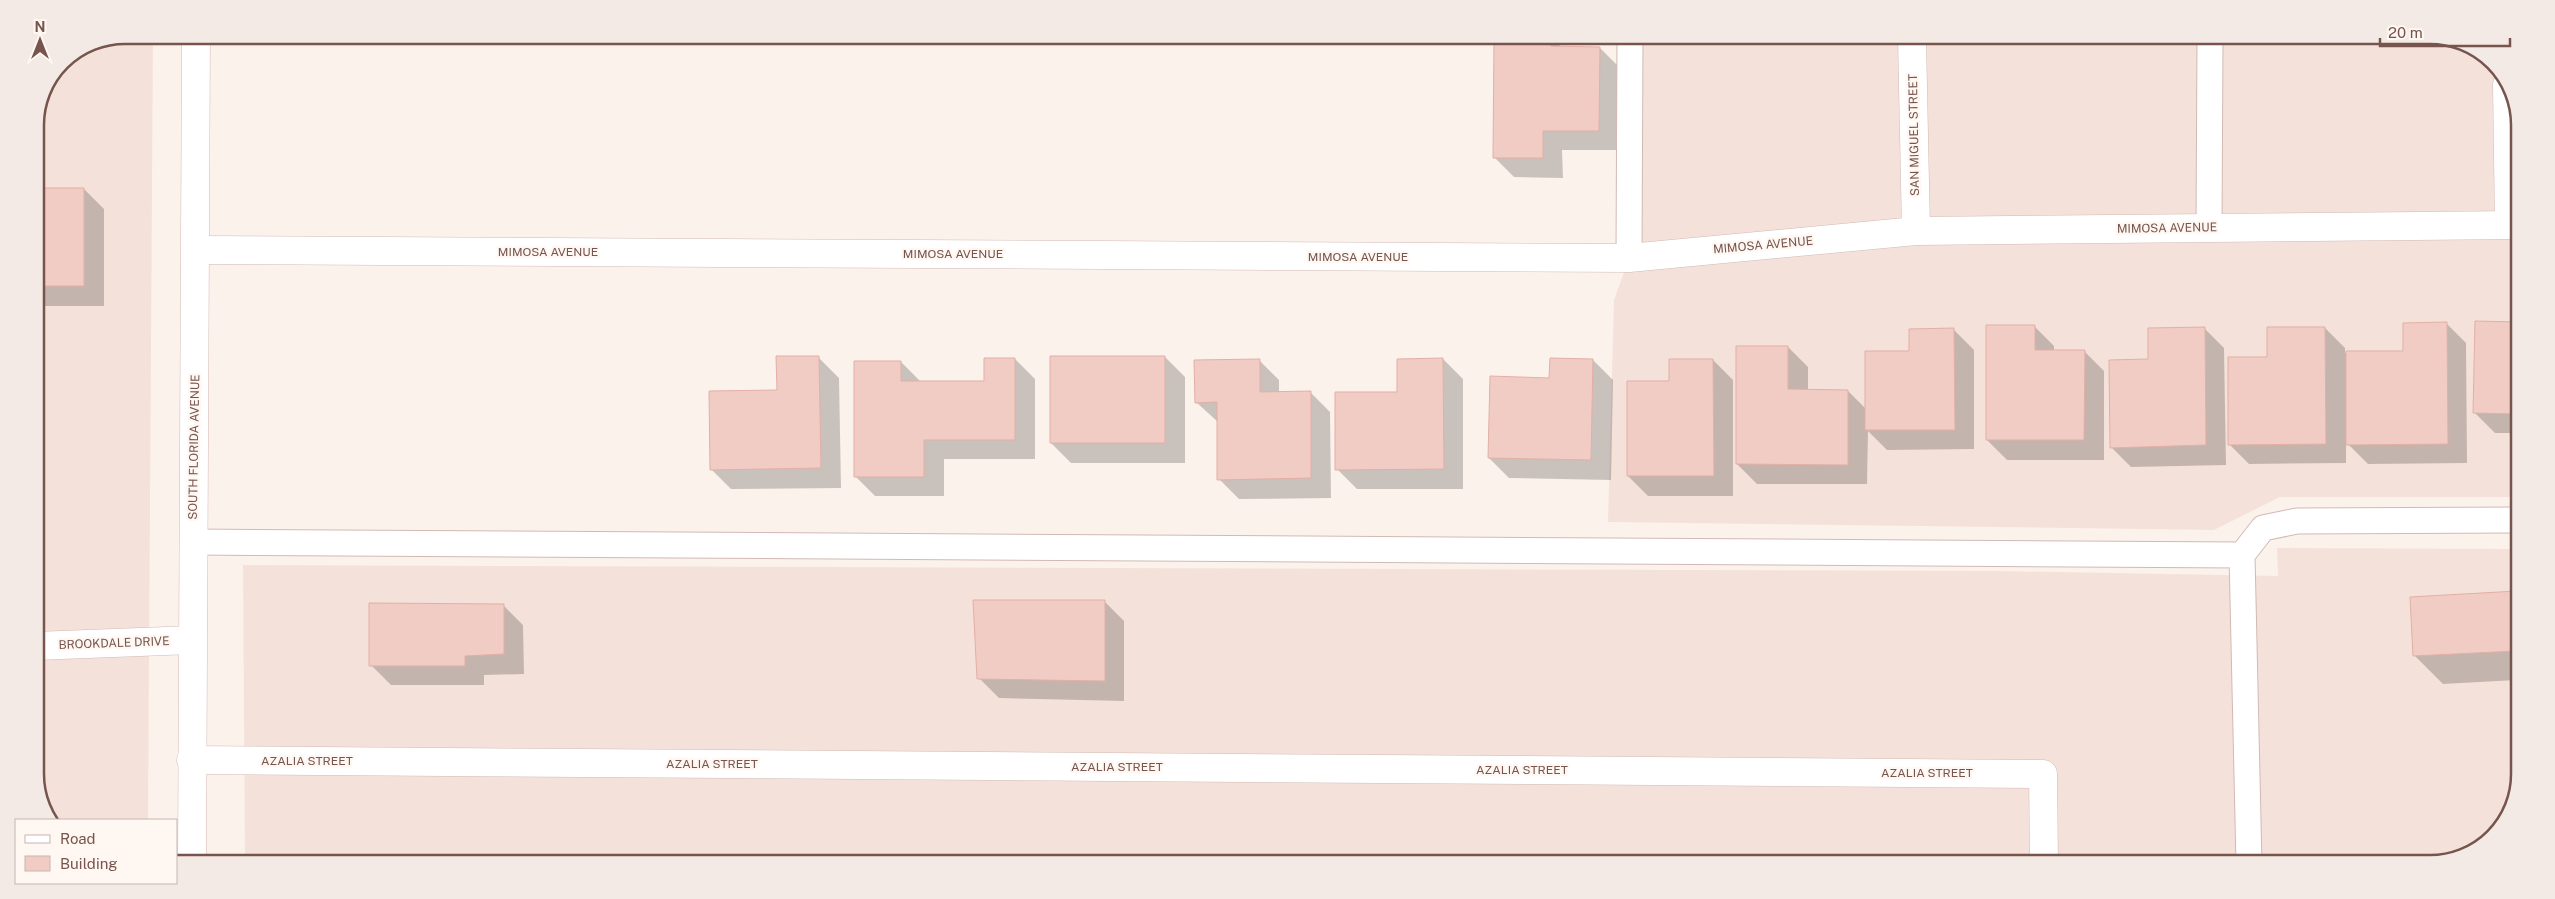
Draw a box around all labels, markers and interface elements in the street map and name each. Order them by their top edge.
north arrow [15,15,65,65]
scale bar [2380,15,2510,47]
text: N [35,19,45,35]
text: 20 m [2388,24,2423,41]
street label: SAN MIGUEL STREET [1906,74,1922,196]
street label: MIMOSA AVENUE [2117,220,2217,236]
street label: MIMOSA AVENUE [1712,234,1814,256]
street label: MIMOSA AVENUE [498,245,598,259]
street label: MIMOSA AVENUE [903,247,1003,261]
street label: MIMOSA AVENUE [1308,250,1408,264]
street label: SOUTH FLORIDA AVENUE [186,374,202,520]
street label: BROOKDALE DRIVE [58,634,170,652]
street label: AZALIA STREET [261,754,353,768]
street label: AZALIA STREET [666,757,758,771]
street label: AZALIA STREET [1071,760,1163,774]
street label: AZALIA STREET [1476,763,1568,777]
street label: AZALIA STREET [1881,766,1973,780]
legend [15,819,178,884]
text: Road [60,830,96,847]
text: Building [60,855,118,872]

